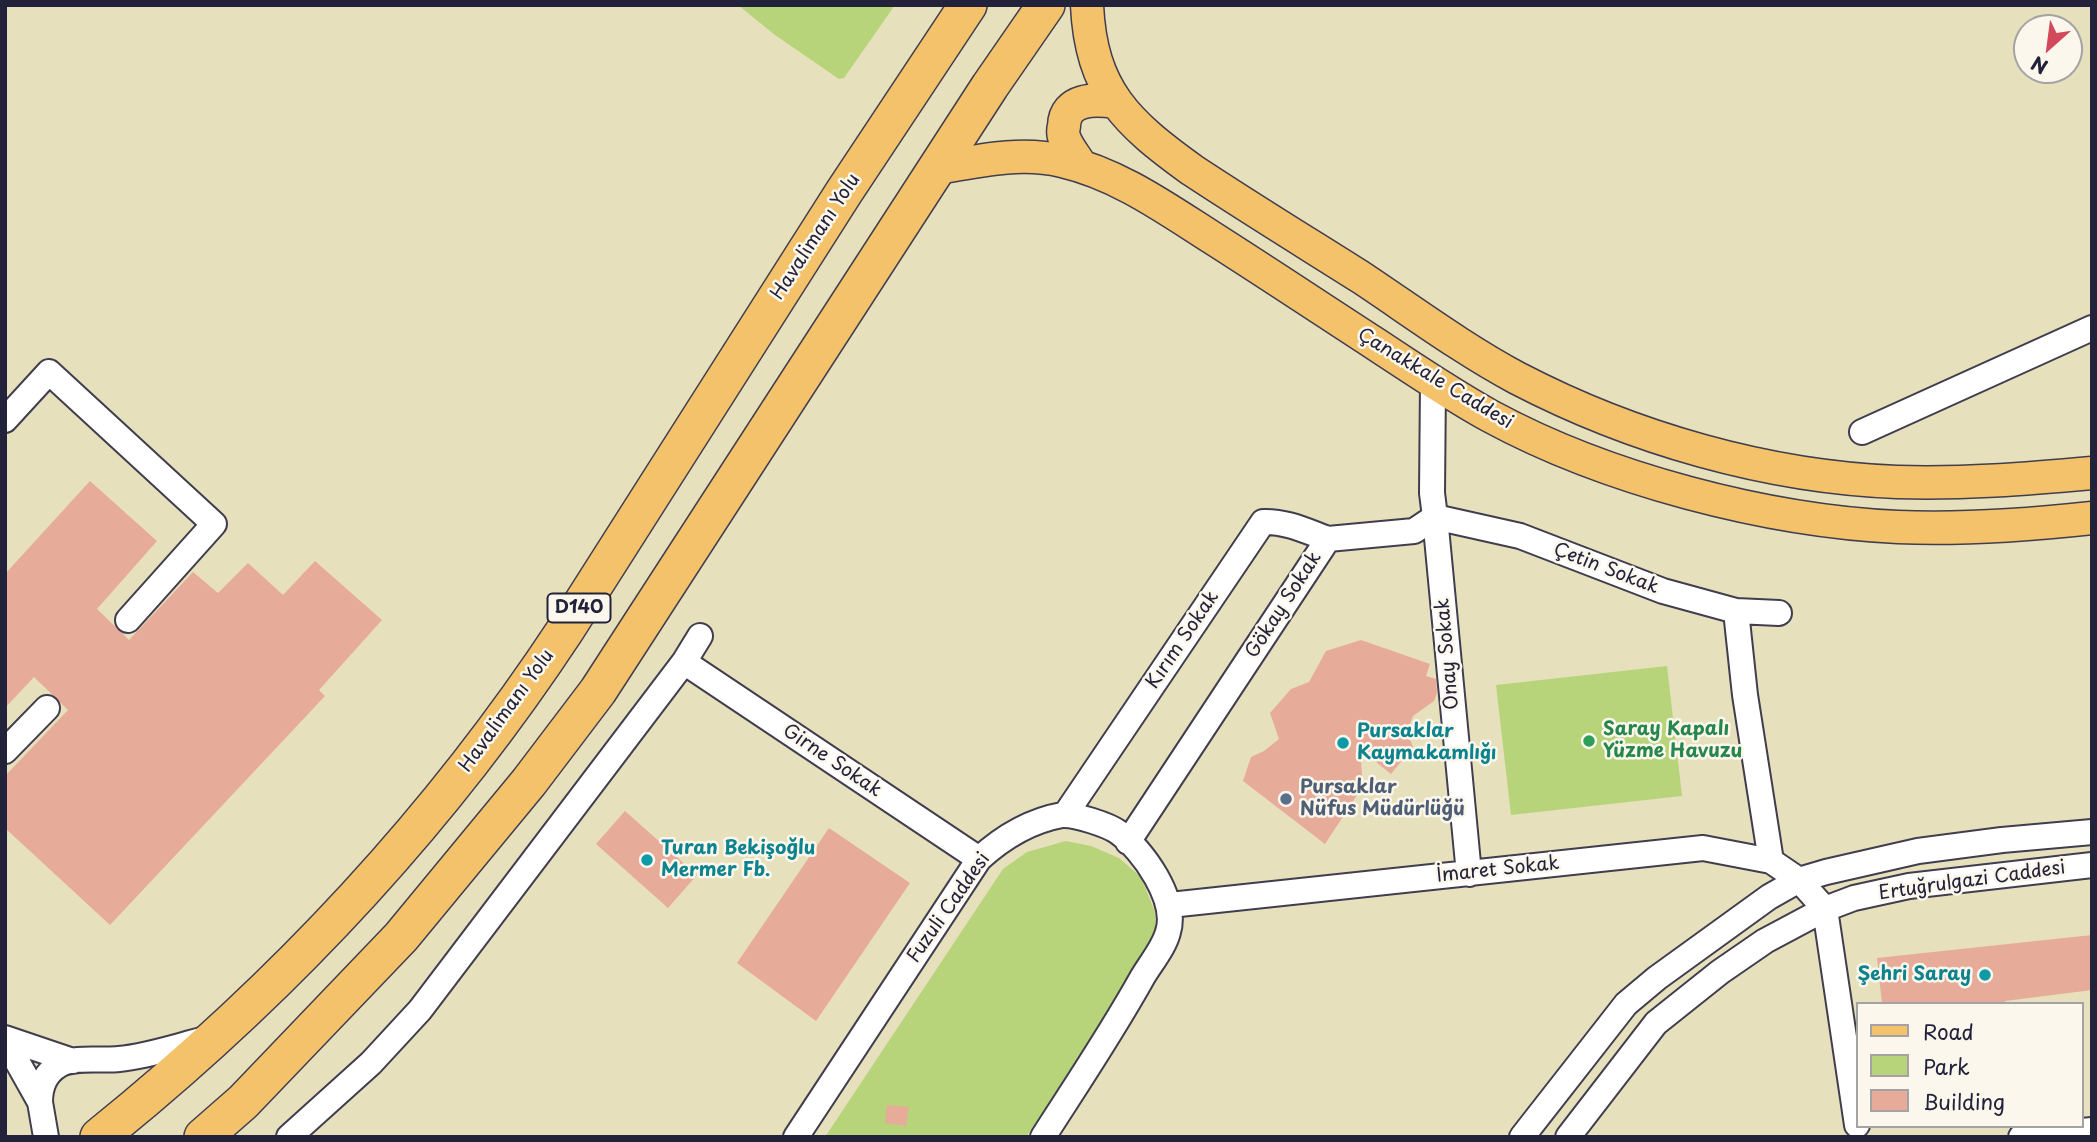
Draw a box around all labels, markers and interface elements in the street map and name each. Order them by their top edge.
north arrow [2013,14,2083,84]
text: N [2026,50,2052,82]
street label: Havalimanı Yolu [767,170,865,304]
street label: Çanakkale Caddesi [1353,324,1517,434]
street label: Çetin Sokak [1550,538,1662,600]
street label: Gökay Sokak [1241,547,1327,663]
street label: Kırım Sokak [1142,587,1224,693]
road number: D140 [548,594,610,622]
street label: Onay Sokak [1432,597,1464,711]
street label: Havalimanı Yolu [455,645,559,777]
place label: Saray Kapalı Yüzme Havuzu [1603,719,1742,763]
street label: Girne Sokak [778,720,886,802]
place label: Pursaklar Kaymakamlığı [1357,721,1496,765]
marker: Saray Kapalı Yüzme Havuzu [1581,733,1597,749]
marker: Pursaklar Kaymakamlığı [1335,735,1351,751]
place label: Pursaklar Nüfus Müdürlüğü [1300,777,1465,821]
marker: Pursaklar Nüfus Müdürlüğü [1278,791,1294,807]
place label: Turan Bekişoğlu Mermer Fb. [661,838,815,882]
street label: Fuzuli Caddesi [903,849,995,967]
marker: Turan Bekişoğlu Mermer Fb. [639,852,655,868]
street label: İmaret Sokak [1435,852,1561,888]
street label: Ertuğrulgazi Caddesi [1877,857,2067,905]
place label: Şehri Saray [1857,964,1971,986]
marker: Şehri Saray [1977,967,1993,983]
legend [1856,1002,2083,1128]
text: Road [1923,1015,1974,1047]
text: Park [1923,1050,1970,1082]
text: Building [1923,1085,2005,1117]

